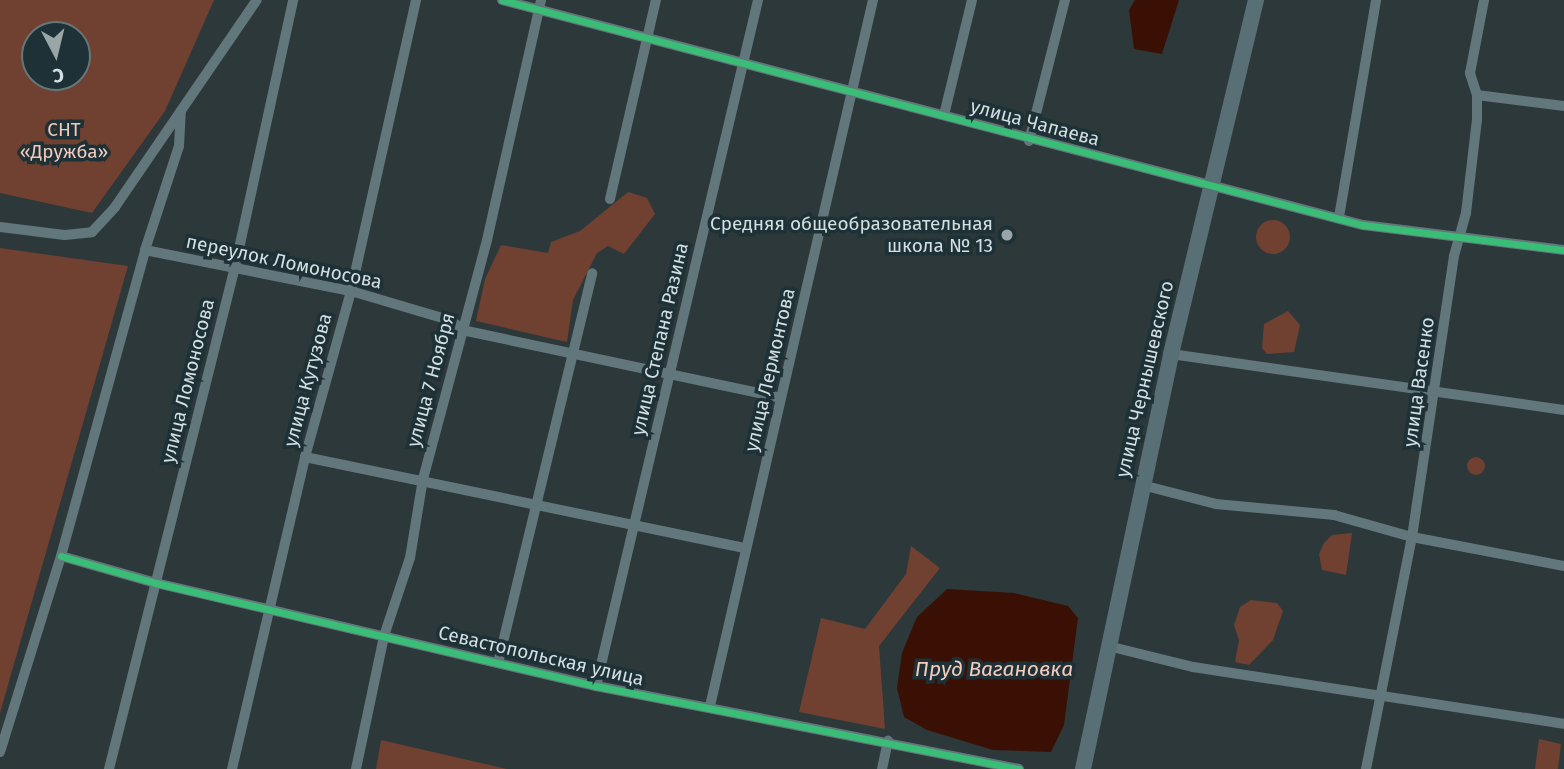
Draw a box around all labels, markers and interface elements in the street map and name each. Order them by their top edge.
north arrow [21,21,91,91]
text: С [52,63,65,87]
street label: улица Чапаева [968,95,1102,151]
park label: СНТ «Дружба» [20,119,108,163]
place label: Средняя общеобразовательная школа № 13 [710,213,993,257]
marker: Средняя общеобразовательная школа № 13 [999,227,1015,243]
street label: переулок Ломоносова [184,230,384,294]
street label: улица Степана Разина [627,240,693,438]
street label: улица Чернышевского [1111,278,1179,480]
street label: улица Лермонтова [740,286,800,454]
street label: улица Ломоносова [157,297,219,465]
street label: улица 7 Ноября [402,310,460,450]
street label: улица Кутузова [279,311,337,449]
street label: улица Васенко [1399,316,1439,448]
street label: Севастопольская улица [436,621,646,691]
water label: Пруд Вагановка [915,656,1073,682]

